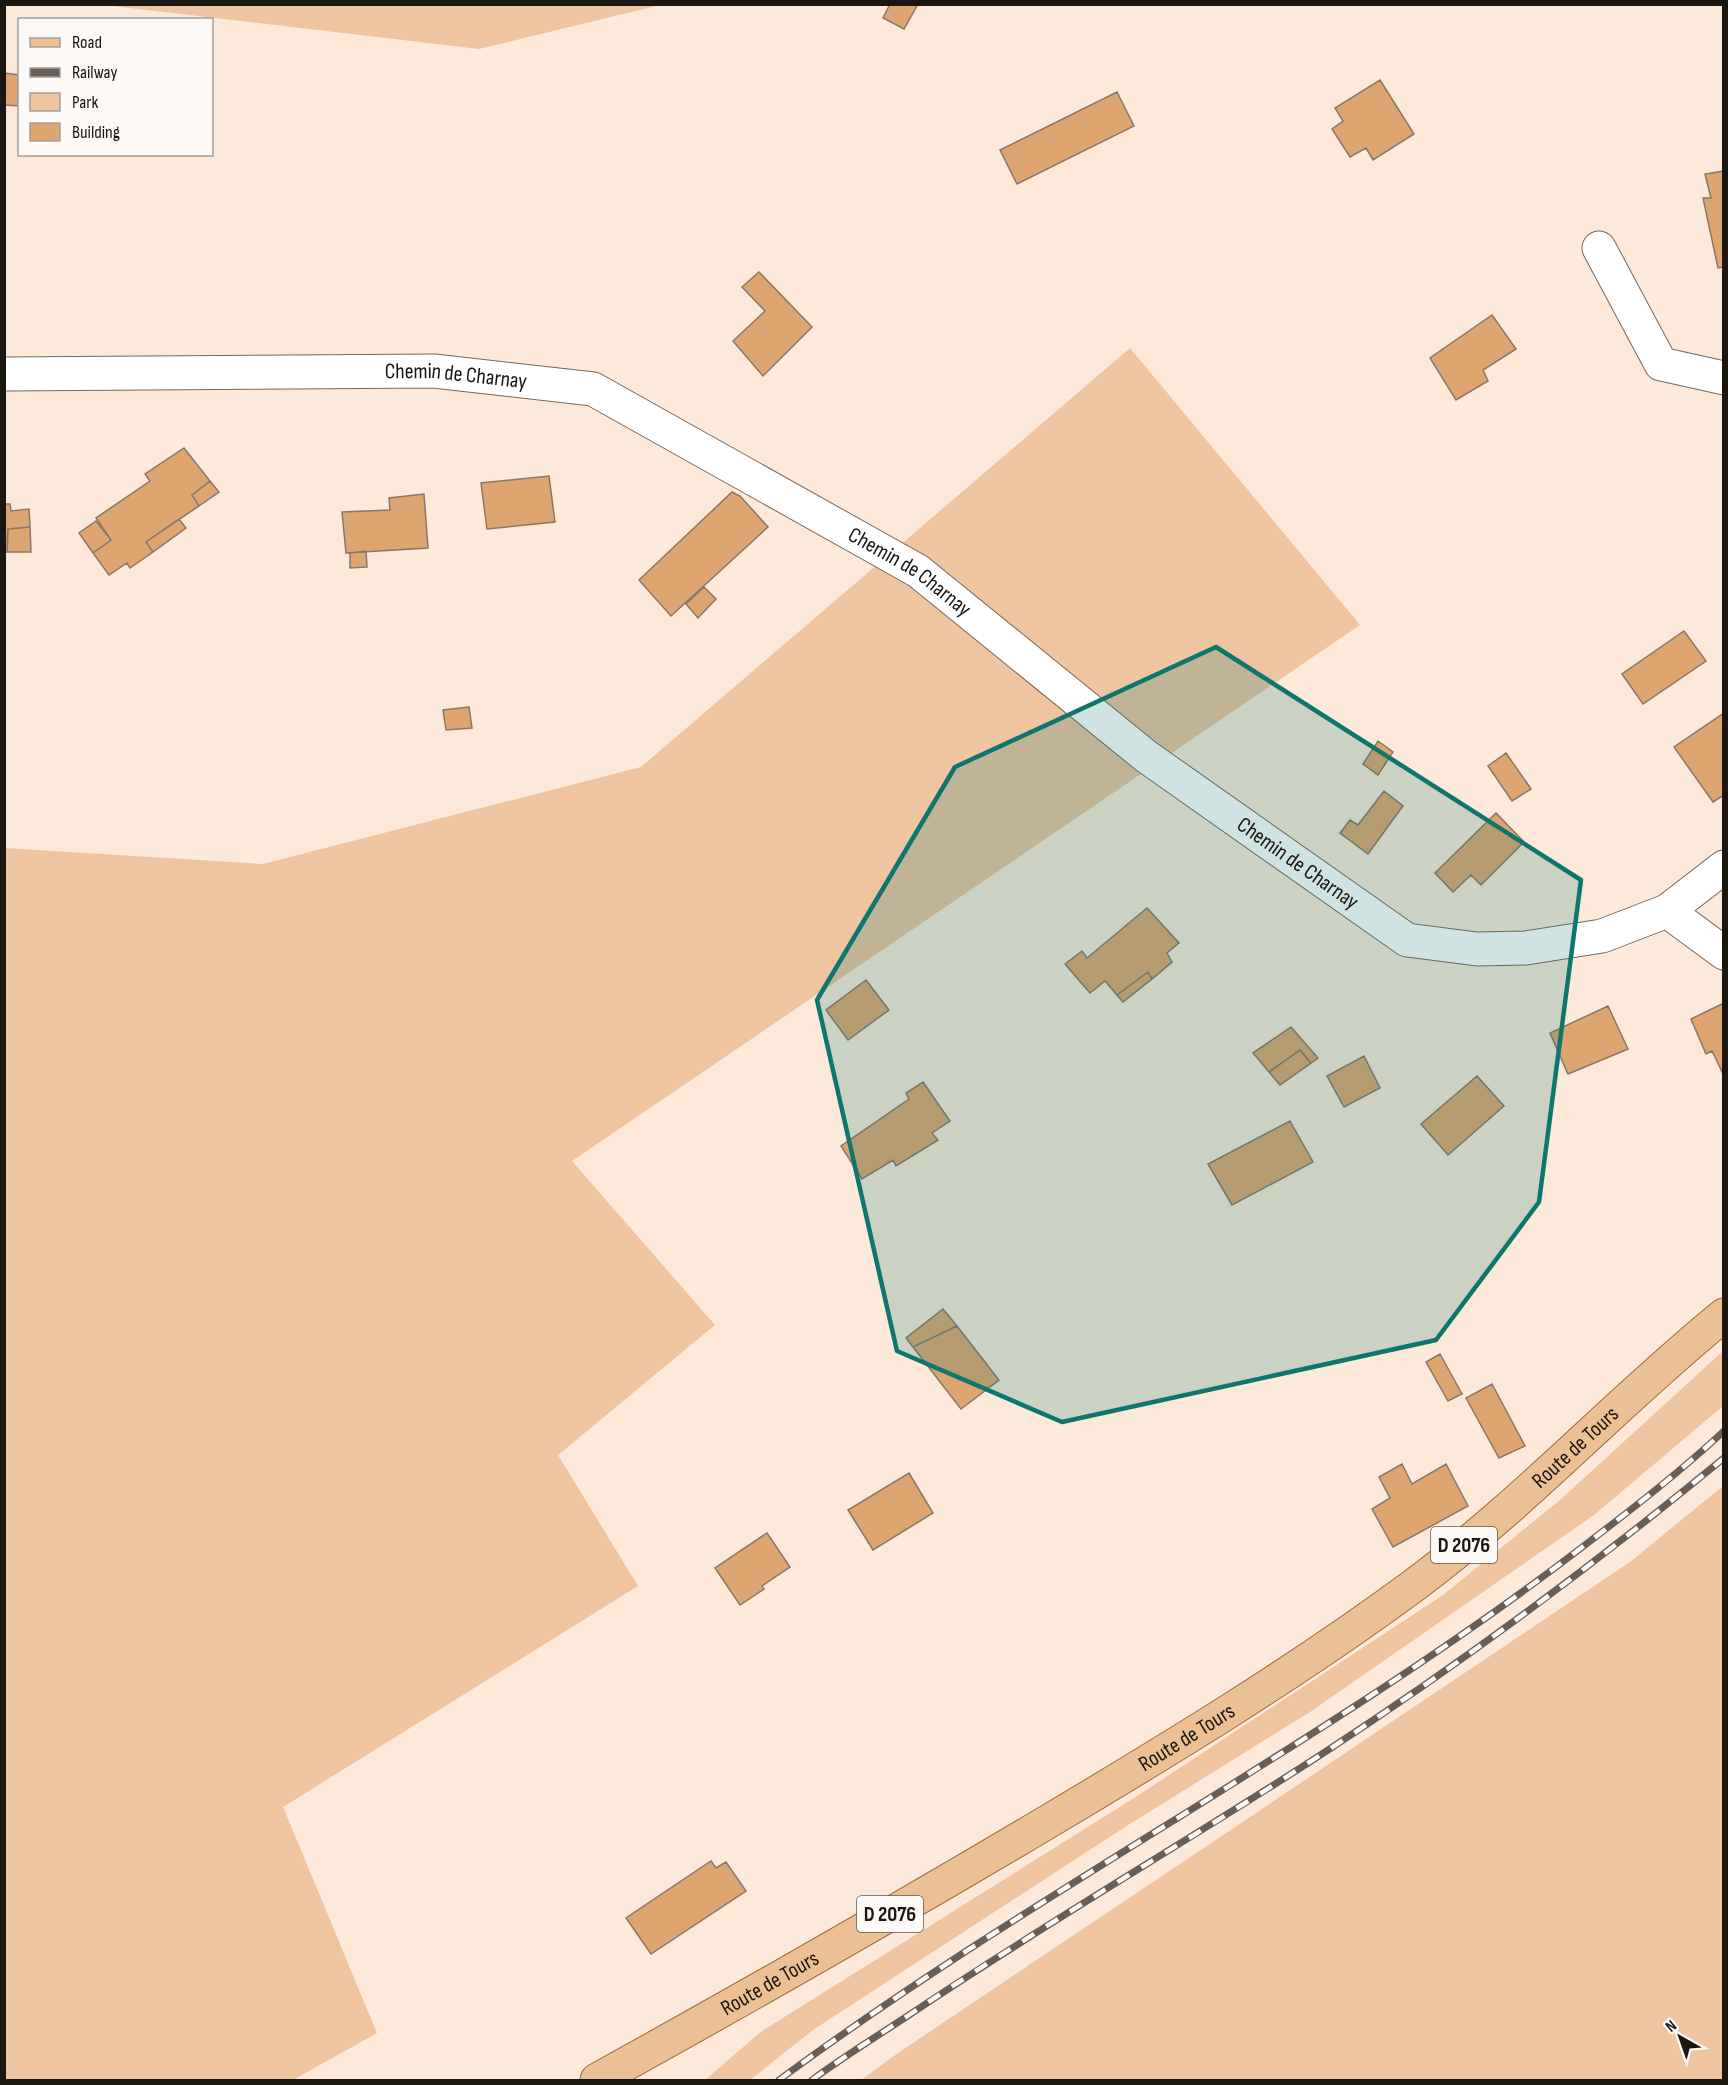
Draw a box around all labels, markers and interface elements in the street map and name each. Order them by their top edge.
legend [18,18,213,156]
text: Road [72,32,102,53]
text: Railway [72,62,117,83]
text: Park [72,92,98,113]
text: Building [72,122,120,143]
street label: Chemin de Charnay [384,357,529,395]
street label: Chemin de Charnay [843,521,977,623]
street label: Chemin de Charnay [1232,811,1364,916]
street label: Route de Tours [1526,1401,1624,1494]
road number: D 2076 [1431,1527,1497,1563]
street label: Route de Tours [1134,1697,1240,1778]
road number: D 2076 [857,1896,923,1932]
street label: Route de Tours [716,1945,824,2022]
north arrow [1650,2007,1710,2067]
text: N [1662,2017,1681,2037]

